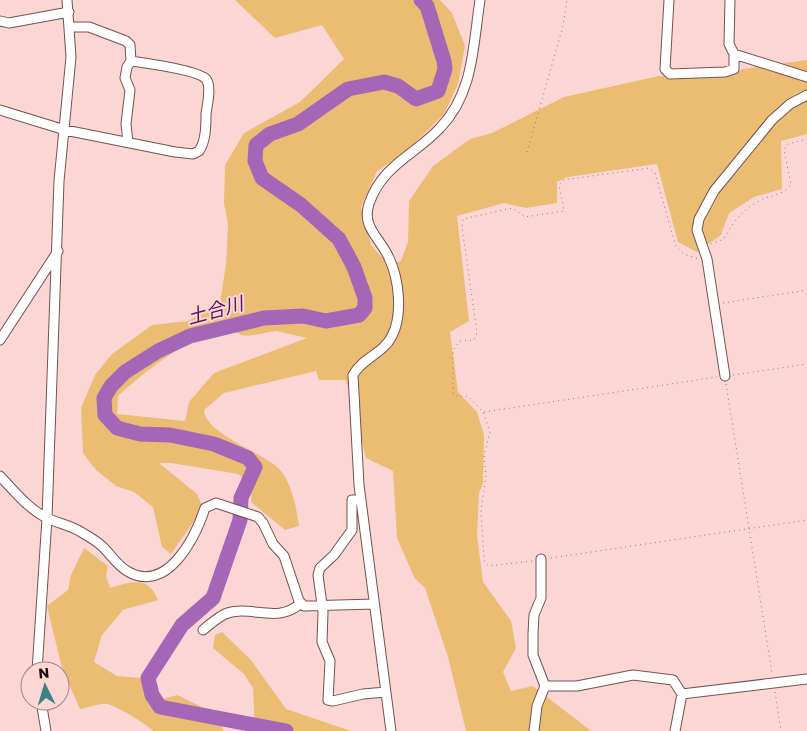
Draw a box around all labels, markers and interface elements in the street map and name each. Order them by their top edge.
water label: 土合川 [184,290,248,331]
north arrow [20,661,70,711]
text: N [38,663,50,683]

